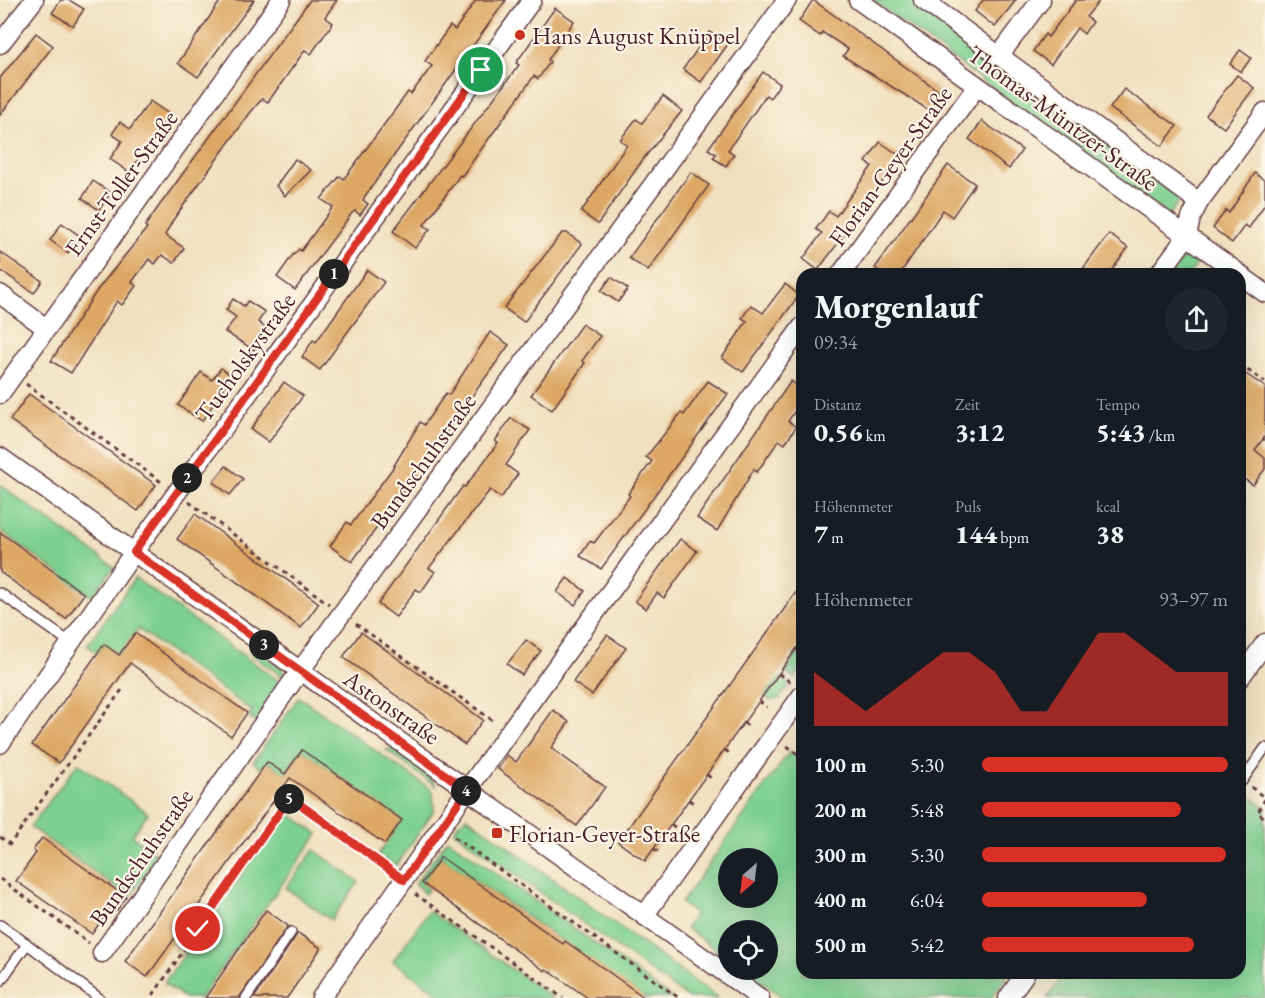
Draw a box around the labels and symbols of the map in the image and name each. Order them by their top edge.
place label: Hans August Knüppel [532,20,741,51]
marker: Hans August Knüppel [513,28,527,42]
street label: Thomas-Müntzer-Straße [962,38,1164,198]
pin [455,44,506,95]
street label: Florian-Geyer-Straße [821,80,959,252]
street label: Ernst-Toller-Straße [58,104,184,262]
pin: 1 [319,259,349,289]
street label: Tucholskystraße [188,286,302,428]
street label: Bundschuhstraße [363,387,483,535]
pin: 2 [172,463,202,493]
pin: 3 [249,630,279,660]
street label: Astonstraße [337,662,446,751]
pin: 4 [451,776,481,806]
street label: Bundschuhstraße [82,782,200,932]
pin: 5 [274,784,304,814]
place label: Florian-Geyer-Straße [509,818,700,849]
marker: Florian-Geyer-Straße [490,826,504,840]
north arrow [718,848,778,908]
pin [172,903,223,954]

